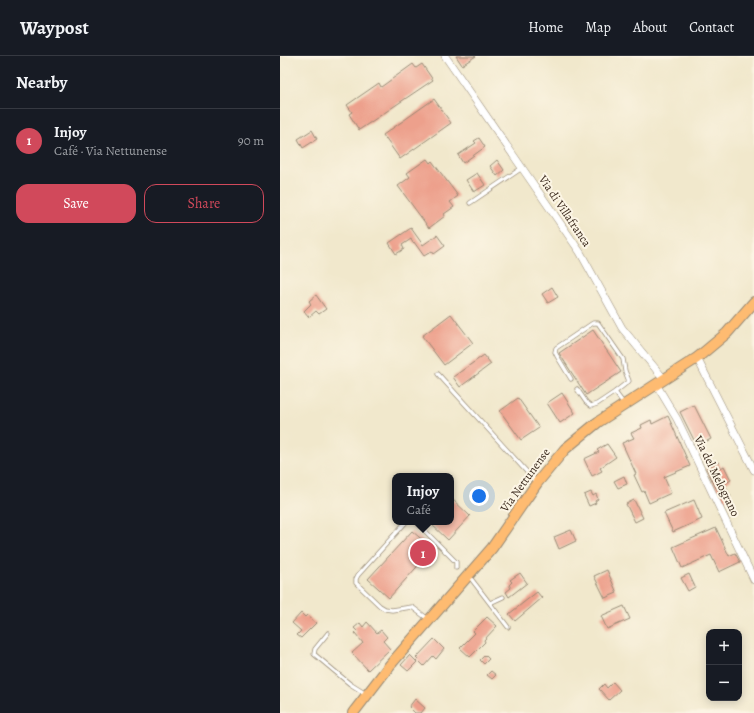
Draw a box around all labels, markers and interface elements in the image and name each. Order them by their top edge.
text: Waypost [20,15,89,41]
text: Home [528,18,563,37]
text: Map [585,18,611,37]
text: About [633,18,667,37]
text: Contact [689,18,734,37]
text: Nearby [16,71,67,94]
text: Injoy [54,122,86,142]
text: 1 [27,132,31,149]
text: 90 m [238,132,264,149]
text: Café · Via Nettunense [54,142,167,159]
street label: Via di Villafranca [535,171,595,250]
button: Save [16,184,136,223]
button: Share [144,184,264,223]
street label: Via del Melograno [690,432,744,519]
street label: Via Nettunense [496,445,554,516]
popup [392,473,454,525]
text: Injoy [407,481,439,501]
your location [469,486,489,506]
text: Café [407,501,431,518]
pin: 1 [410,538,436,568]
map controls [706,629,742,701]
button: + [706,629,742,665]
button: − [706,665,742,701]

